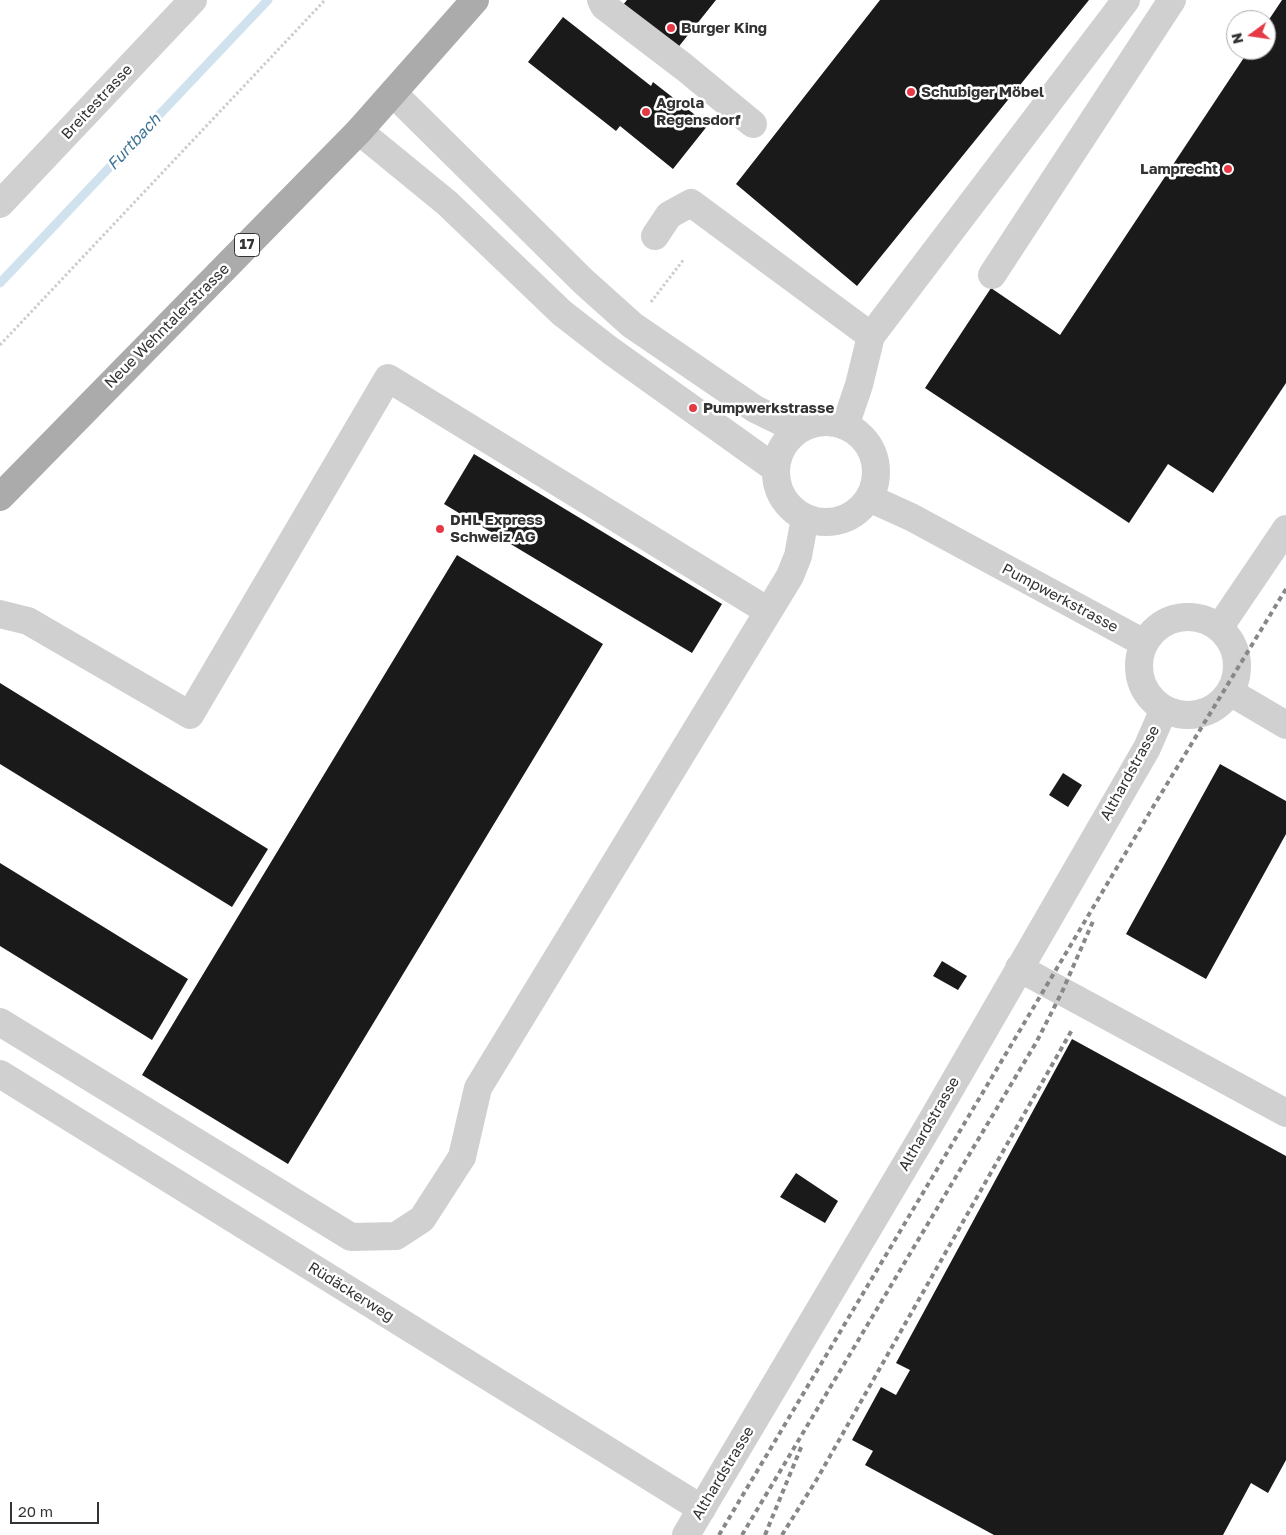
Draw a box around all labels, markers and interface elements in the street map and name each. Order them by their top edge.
north arrow [1226,10,1276,60]
place label: Burger King [681,19,767,37]
marker: Burger King [665,22,677,34]
text: N [1227,31,1246,46]
street label: Breitestrasse [58,61,136,143]
place label: Schubiger Möbel [921,83,1044,101]
marker: Schubiger Möbel [905,86,917,98]
place label: Agrola Regensdorf [656,94,740,129]
marker: Agrola Regensdorf [640,106,652,118]
water label: Furtbach [103,110,165,174]
place label: Lamprecht [1140,160,1218,178]
marker: Lamprecht [1222,163,1234,175]
road number: 17 [234,234,260,256]
street label: Neue Wehntalerstrasse [101,260,233,392]
place label: Pumpwerkstrasse [703,399,834,417]
marker: Pumpwerkstrasse [687,402,699,414]
place label: DHL Express Schweiz AG [450,511,543,546]
marker: DHL Express Schweiz AG [434,523,446,535]
street label: Pumpwerkstrasse [999,560,1121,636]
street label: Althardstrasse [1097,722,1163,824]
street label: Althardstrasse [895,1074,963,1174]
street label: Rüdäckerweg [305,1258,397,1326]
street label: Althardstrasse [688,1423,758,1523]
scale bar [12,1492,101,1524]
text: 20 m [18,1502,53,1520]

